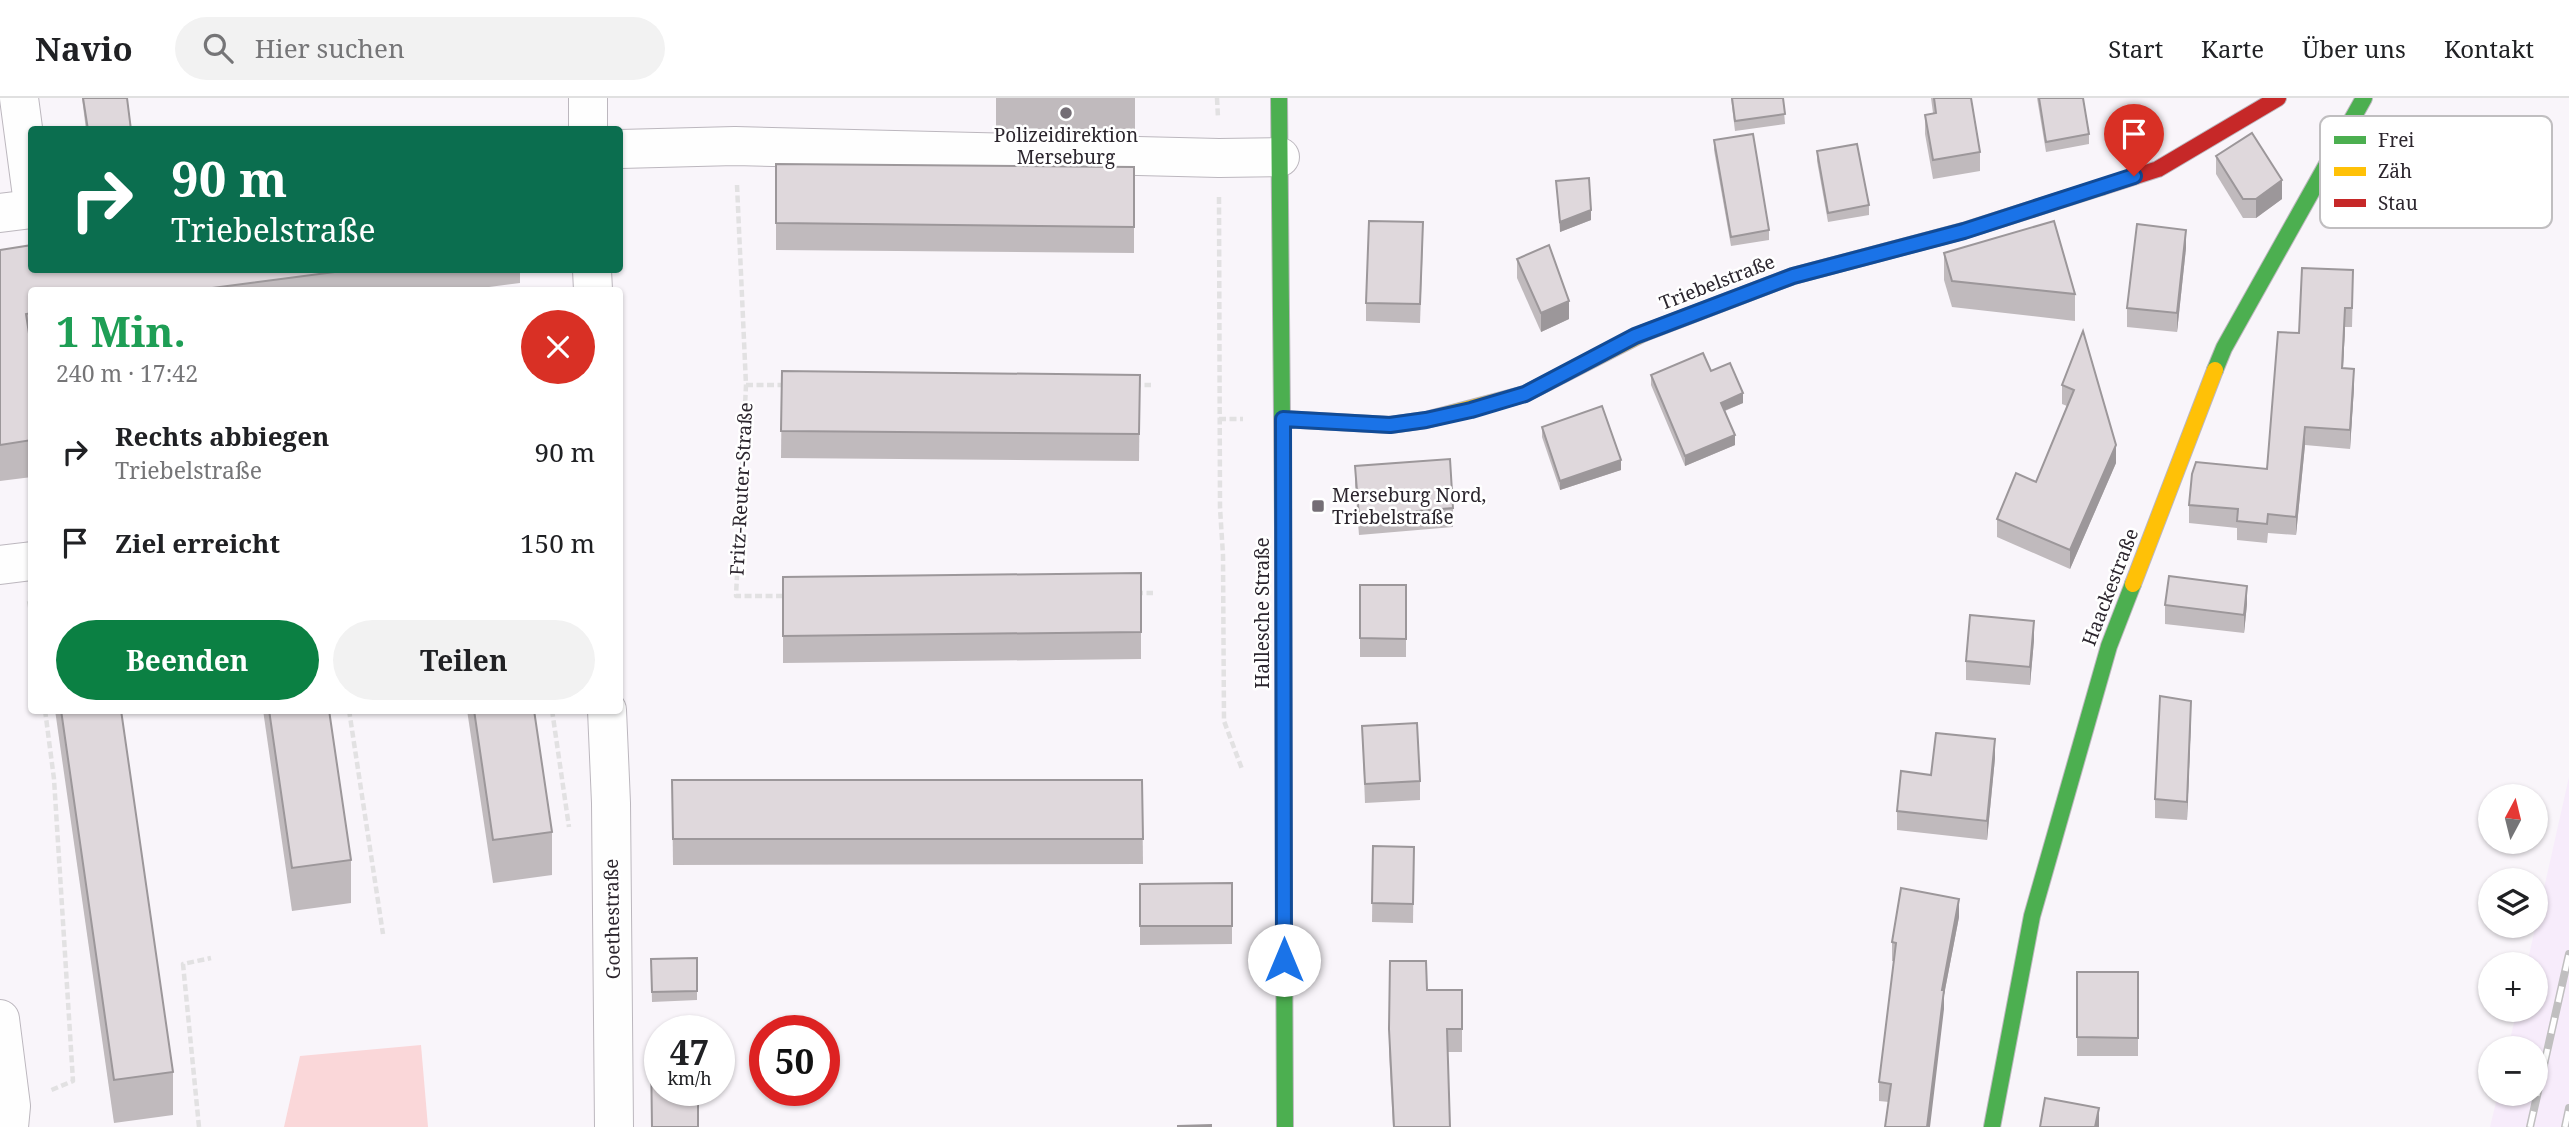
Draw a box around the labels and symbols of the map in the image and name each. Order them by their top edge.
pin [2104,104,2164,176]
marker: Polizeidirektion Merseburg [1058,105,1074,121]
legend [2320,116,2552,228]
place label: Polizeidirektion Merseburg [994,122,1138,170]
text: Frei [2378,127,2414,153]
text: Zäh [2378,158,2412,184]
text: Stau [2378,190,2418,216]
street label: Triebelstraße [1656,248,1778,316]
street label: Fritz-Reuter-Straße [723,402,759,576]
place label: Merseburg Nord, Triebelstraße [1332,482,1486,530]
marker: Merseburg Nord, Triebelstraße [1310,498,1326,514]
street label: Haackestraße [2076,525,2144,649]
street label: Hallesche Straße [1249,537,1275,689]
north arrow [2478,784,2548,854]
street label: Goethestraße [598,858,626,980]
position arrow [1247,923,1321,997]
speed limit sign: 50 [749,1015,840,1106]

